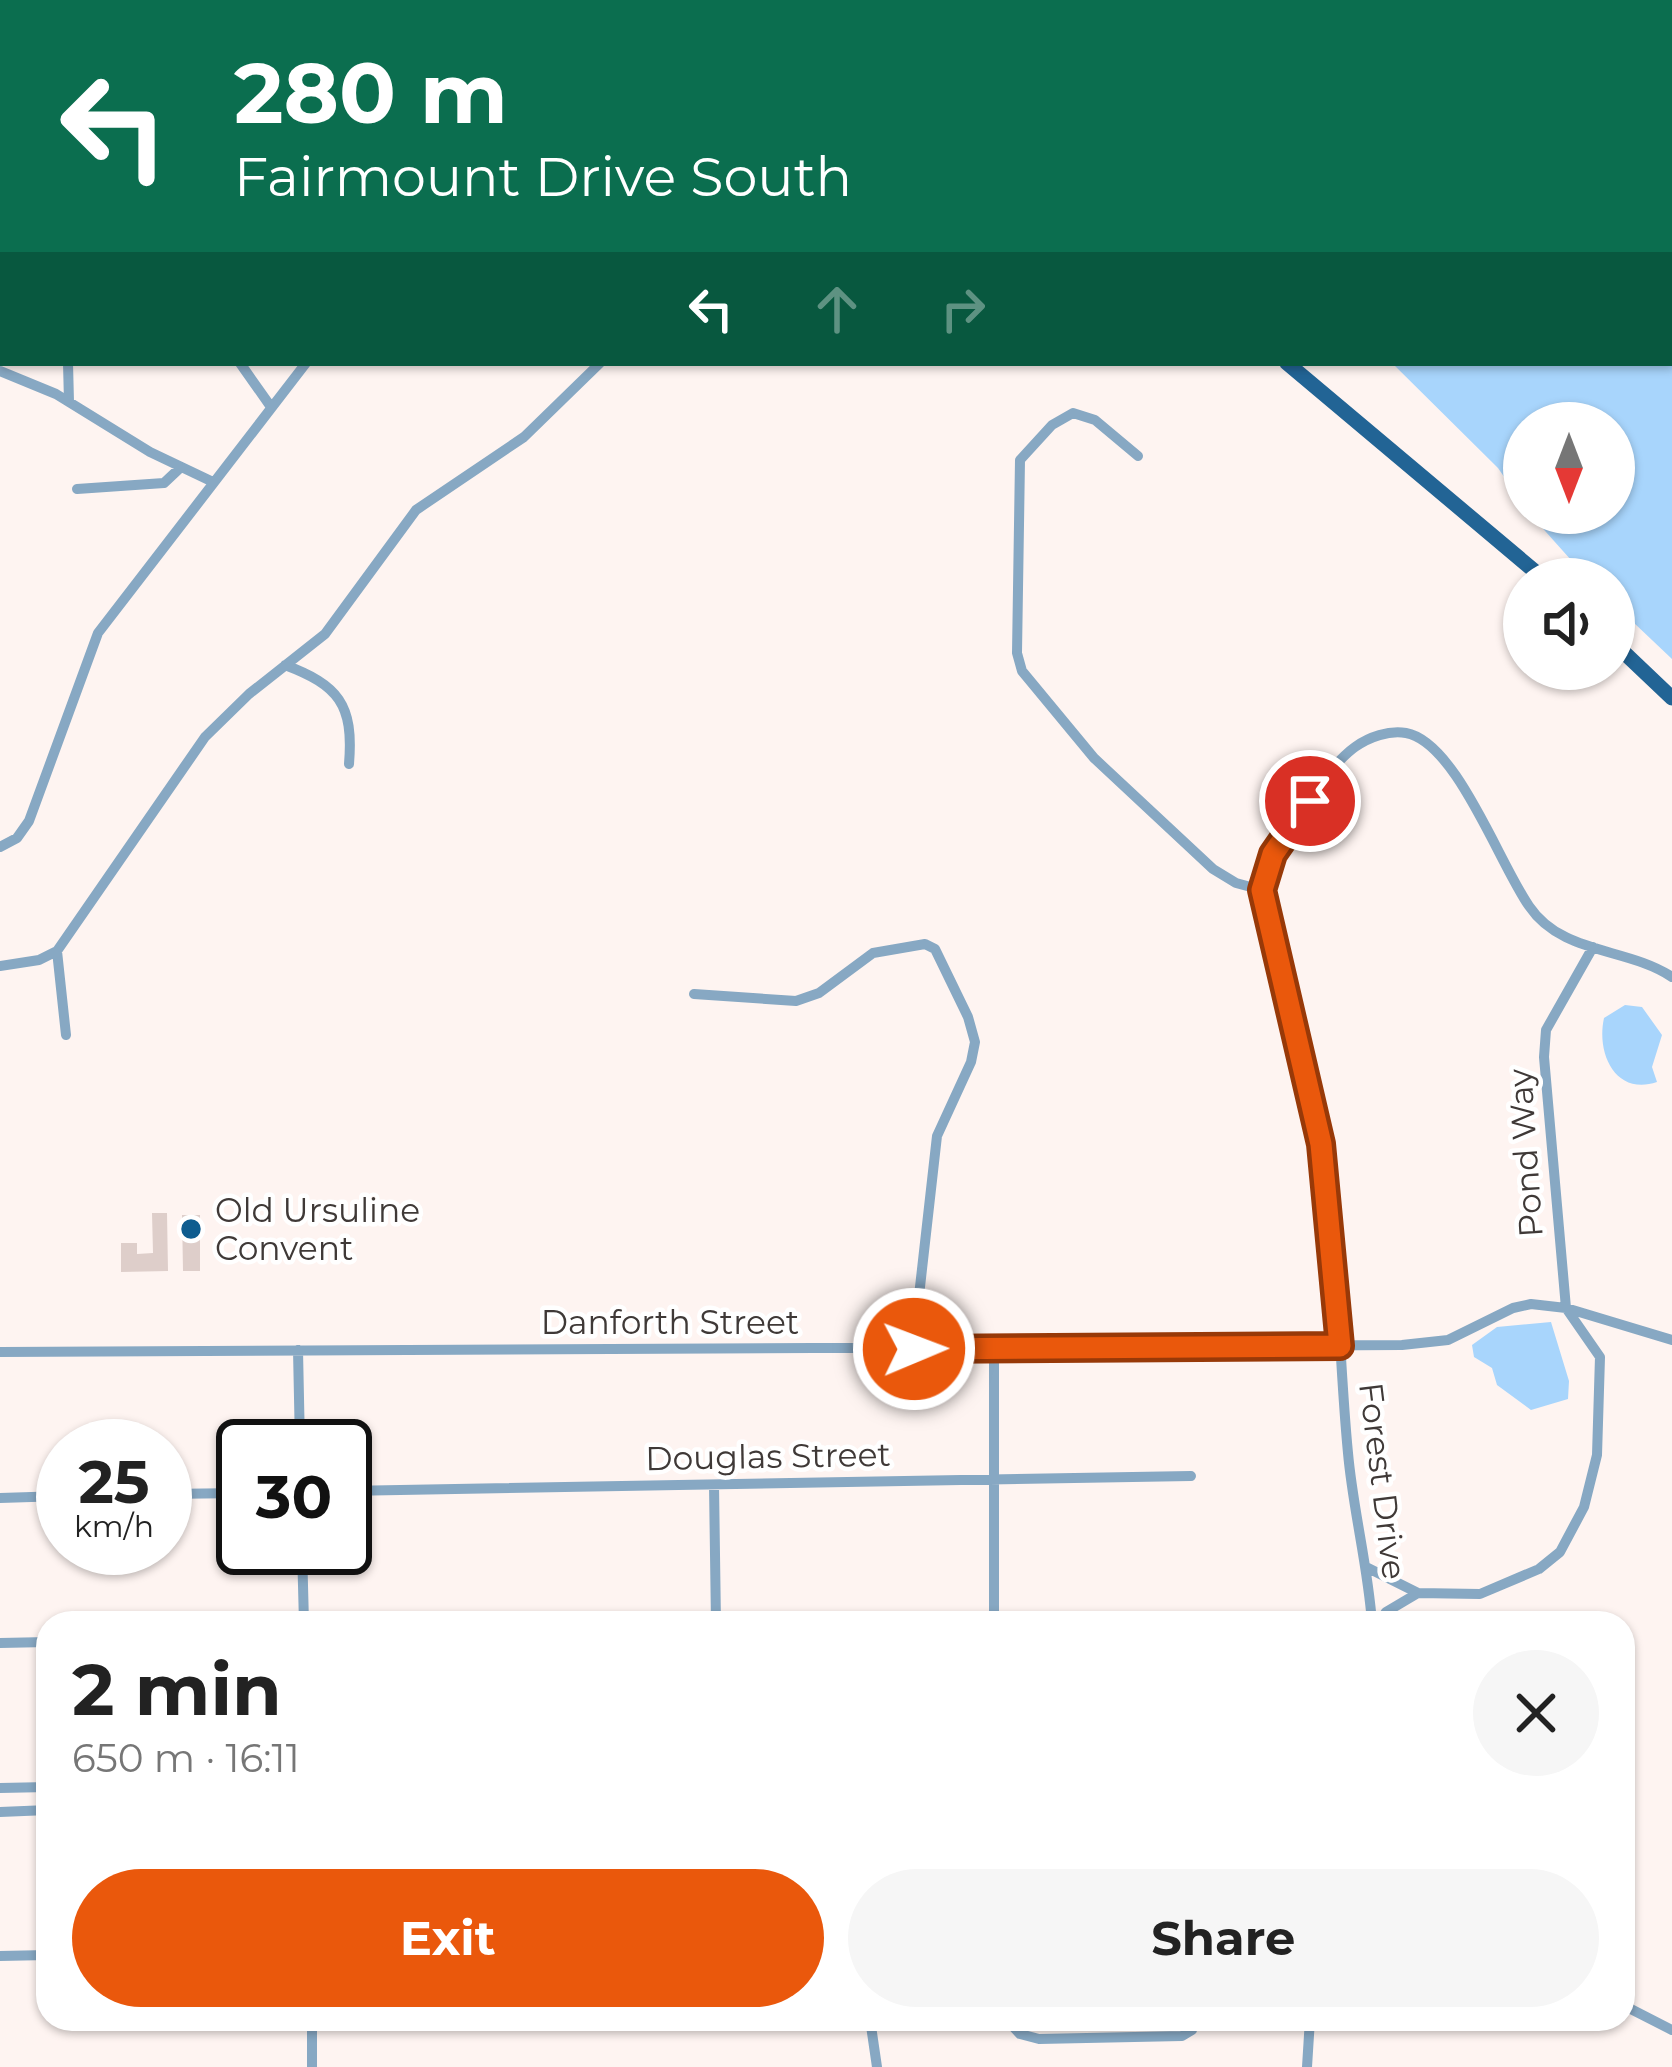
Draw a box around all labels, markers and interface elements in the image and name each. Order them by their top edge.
text: 280 m [234,42,508,144]
icon: left [36,48,192,204]
text: Fairmount Drive South [234,144,852,210]
icon: left [678,276,744,342]
icon: ahead [804,276,870,342]
icon: right [930,276,996,342]
north arrow [1503,402,1635,534]
map controls [1503,402,1635,690]
button: sound [1503,558,1635,690]
pin [1259,750,1361,852]
icon: arrive [1277,768,1343,834]
street label: Pond Way [1499,1067,1551,1239]
place label: Old Ursuline Convent [215,1190,420,1268]
marker: Old Ursuline Convent [178,1216,204,1242]
position arrow [851,1286,977,1412]
street label: Danforth Street [541,1302,799,1342]
street label: Forest Drive [1351,1380,1415,1582]
speed limit sign: 30 [216,1419,372,1575]
street label: Douglas Street [645,1434,891,1478]
text: 25 [78,1445,150,1518]
text: km/h [74,1508,154,1545]
text: 2 min [72,1645,282,1733]
button: close [1473,1650,1599,1776]
text: 650 m · 16:11 [72,1734,300,1782]
button: Exit [72,1869,824,2007]
button: Share [848,1869,1599,2007]

